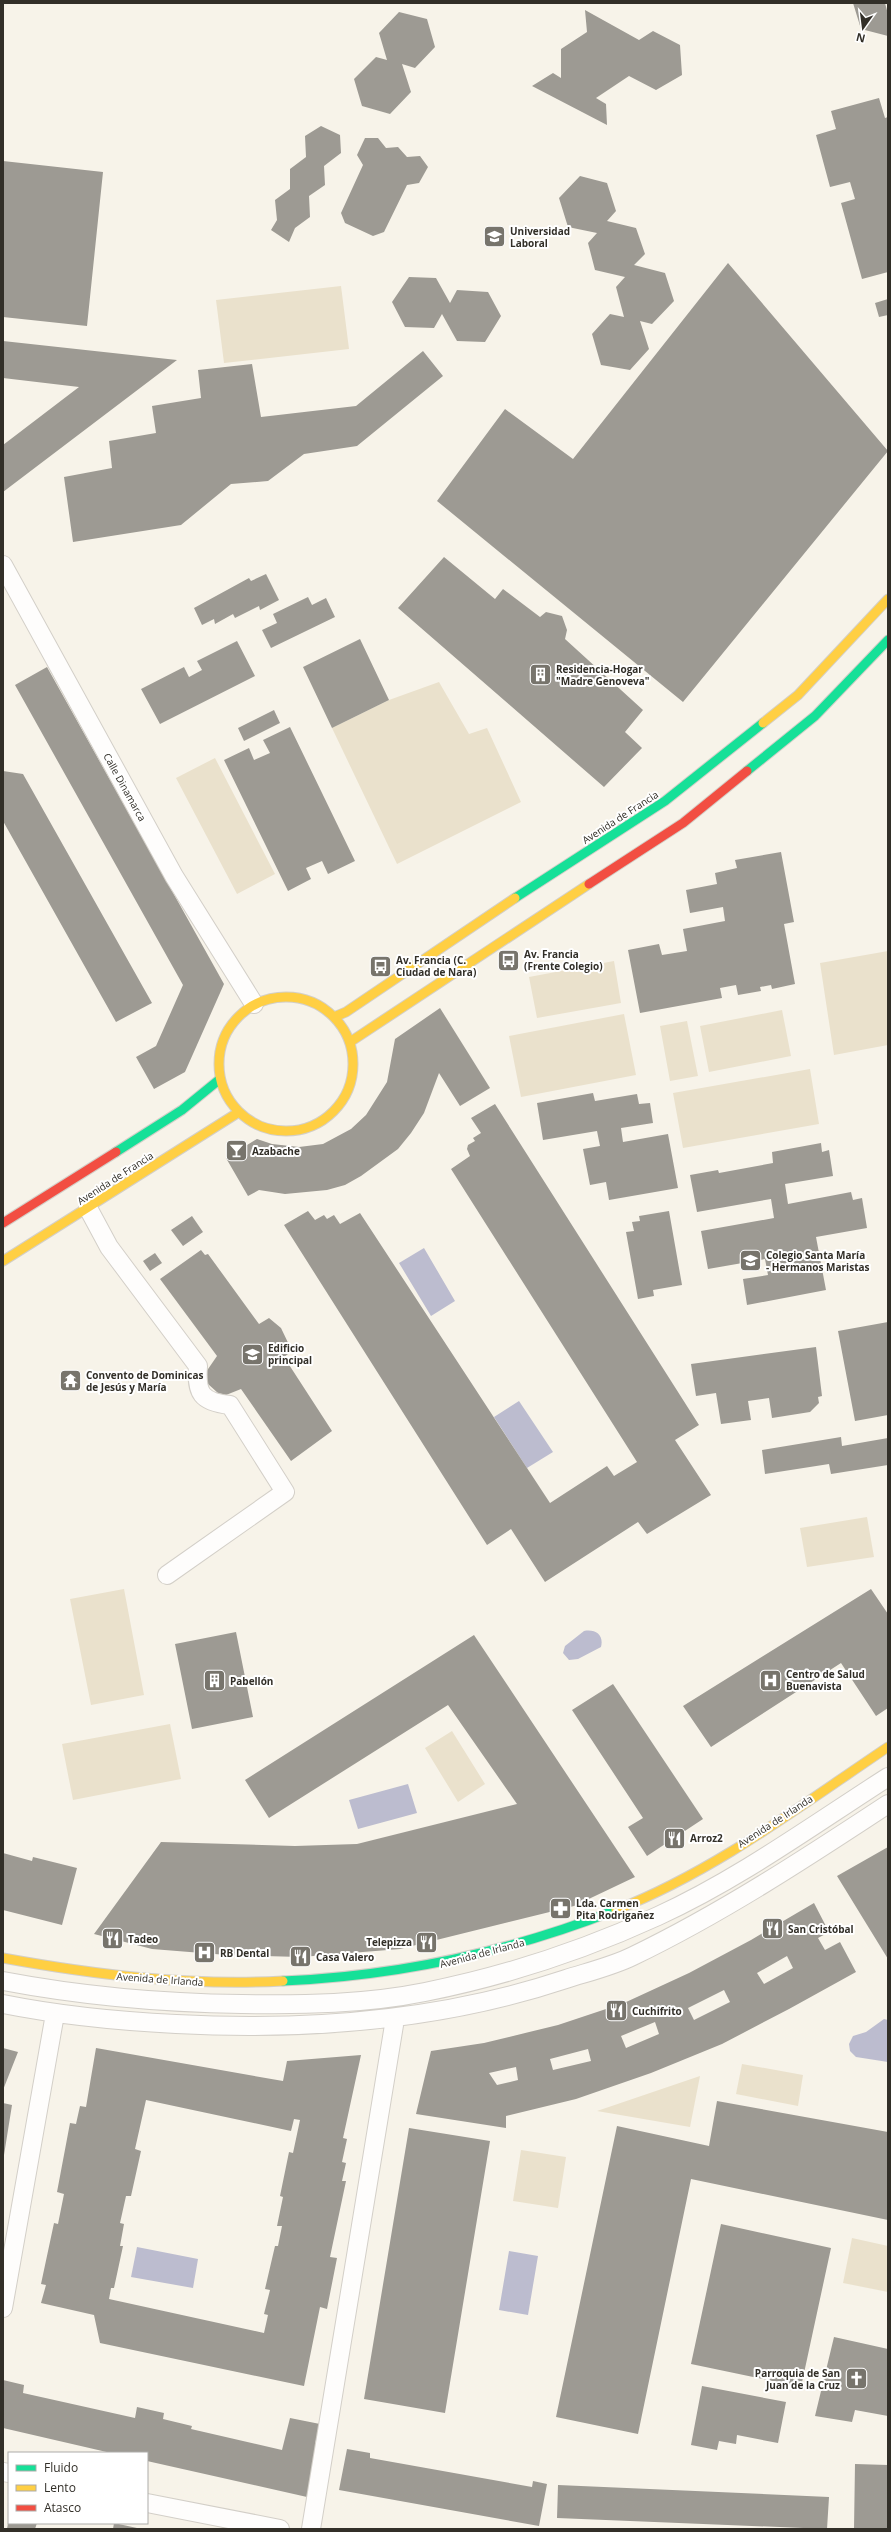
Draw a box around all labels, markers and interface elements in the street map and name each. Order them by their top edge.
north arrow [843,8,883,48]
text: N [854,30,867,47]
school or university icon: Universidad Laboral [482,224,508,250]
place label: Universidad Laboral [510,224,570,250]
building icon: Residencia-Hogar "Madre Genoveva" [527,662,553,688]
place label: Residencia-Hogar "Madre Genoveva" [556,662,650,688]
street label: Calle Dinamarca [100,750,150,824]
street label: Avenida de Francia [579,787,661,847]
bus stop icon: Av. Francia (Frente Colegio) [496,947,522,973]
place label: Av. Francia (Frente Colegio) [524,947,603,973]
bus stop icon: Av. Francia (C. Ciudad de Nara) [368,953,394,979]
place label: Av. Francia (C. Ciudad de Nara) [396,953,476,979]
bar icon: Azabache [224,1138,250,1164]
place label: Azabache [252,1144,300,1158]
street label: Avenida de Francia [74,1148,156,1208]
school or university icon: Colegio Santa María - Hermanos Maristas [737,1248,763,1274]
place label: Colegio Santa María - Hermanos Maristas [766,1248,870,1274]
school or university icon: Edificio principal [239,1341,265,1367]
place label: Edificio principal [268,1341,312,1367]
temple icon: Convento de Dominicas de Jesús y María [57,1368,83,1394]
place label: Convento de Dominicas de Jesús y María [86,1368,204,1394]
hospital icon: Centro de Salud Buenavista [757,1667,783,1693]
place label: Centro de Salud Buenavista [786,1667,865,1693]
building icon: Pabellón [201,1668,227,1694]
place label: Pabellón [230,1674,273,1688]
street label: Avenida de Irlanda [735,1791,815,1851]
restaurant icon: Arroz2 [661,1825,687,1851]
place label: Arroz2 [690,1831,723,1845]
pharmacy icon: Lda. Carmen Pita Rodrigañez [548,1896,574,1922]
place label: Lda. Carmen Pita Rodrigañez [576,1896,654,1922]
restaurant icon: San Cristóbal [759,1916,785,1942]
place label: San Cristóbal [788,1922,854,1936]
restaurant icon: Tadeo [100,1926,126,1952]
restaurant icon: Telepizza [414,1929,440,1955]
place label: Tadeo [128,1932,158,1946]
place label: Telepizza [366,1935,412,1949]
street label: Avenida de Irlanda [438,1935,526,1971]
hospital icon: RB Dental [191,1940,217,1966]
restaurant icon: Casa Valero [288,1944,314,1970]
place label: RB Dental [220,1946,269,1960]
place label: Casa Valero [316,1950,374,1964]
street label: Avenida de Irlanda [116,1969,204,1989]
restaurant icon: Cuchifrito [603,1998,629,2024]
place label: Cuchifrito [632,2004,682,2018]
place label: Parroquia de San Juan de la Cruz [755,2366,840,2392]
church icon: Parroquia de San Juan de la Cruz [843,2366,869,2392]
legend [8,2452,148,2524]
text: Fluido [44,2459,78,2476]
text: Lento [44,2479,76,2496]
text: Atasco [44,2499,81,2516]

